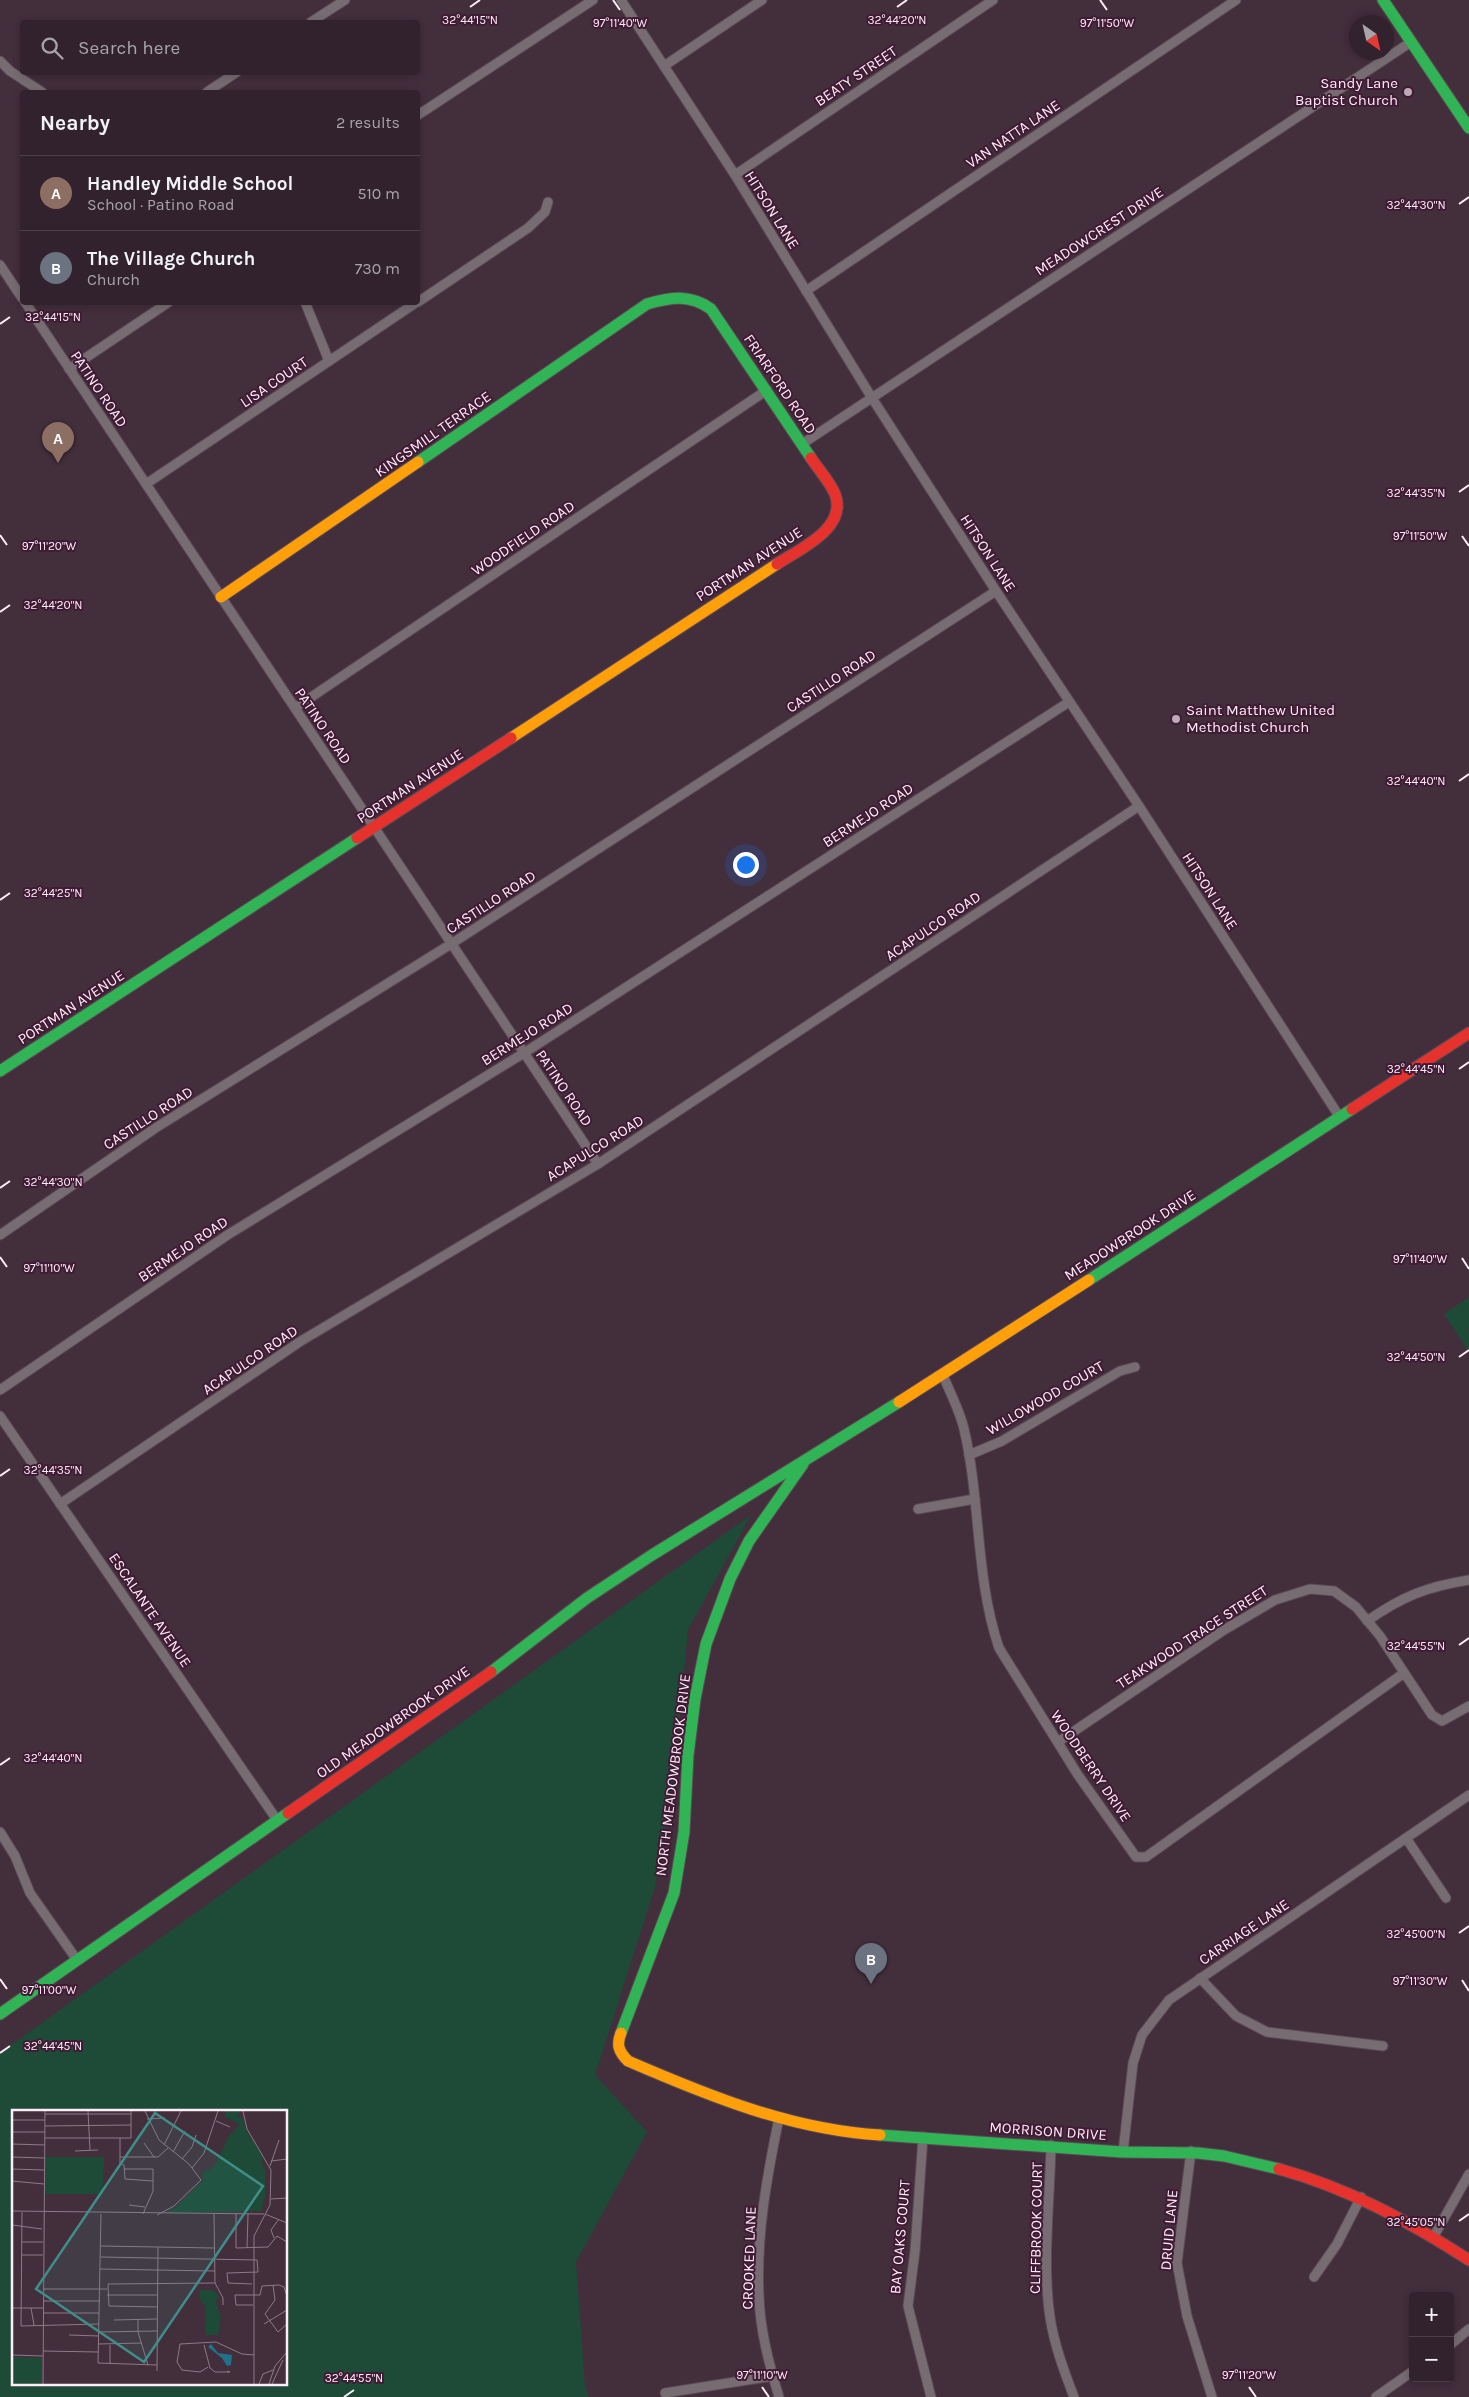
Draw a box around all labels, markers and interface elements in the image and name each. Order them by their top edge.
text: 32°44'15"N [442,13,498,27]
text: 32°44'20"N [867,13,927,27]
north arrow [1349,15,1394,60]
text: 97°11'40"W [593,16,647,30]
text: 97°11'50"W [1080,16,1135,30]
search box [20,20,420,75]
icon: search [38,34,66,62]
text: Search here [78,37,180,59]
street label: BEATY STREET [812,42,901,110]
place label: Sandy Lane Baptist Church [1295,74,1398,109]
marker: Sandy Lane Baptist Church [1402,86,1414,98]
street label: VAN NATTA LANE [963,96,1063,172]
text: Nearby [40,111,110,135]
text: 2 results [336,113,400,132]
street label: HITSON LANE [741,168,803,252]
text: Handley Middle School [87,173,293,195]
street label: MEADOWCREST DRIVE [1031,183,1167,279]
text: A [51,184,61,203]
text: 510 m [357,184,400,203]
text: School · Patino Road [87,195,235,214]
text: 32°44'30"N [1386,198,1446,212]
text: The Village Church [87,248,255,270]
text: B [51,259,61,278]
text: 730 m [355,259,400,278]
text: Church [87,270,140,289]
text: 32°44'15"N [25,310,81,324]
street label: FRIARFORD ROAD [740,331,820,437]
street label: PATINO ROAD [67,347,131,431]
street label: LISA COURT [237,353,312,411]
street label: KINGSMILL TERRACE [372,387,494,481]
pin: A [42,422,74,463]
text: 32°44'35"N [1387,486,1445,500]
street label: WOODFIELD ROAD [468,497,578,579]
street label: HITSON LANE [956,511,1020,595]
street label: PORTMAN AVENUE [692,523,806,605]
text: 97°11'50"W [1393,529,1448,543]
text: 97°11'20"W [22,539,77,553]
text: 32°44'20"N [23,598,83,612]
street label: CASTILLO ROAD [783,645,879,717]
street label: PATINO ROAD [291,684,355,768]
place label: Saint Matthew United Methodist Church [1186,701,1335,736]
marker: Saint Matthew United Methodist Church [1170,713,1182,725]
street label: PORTMAN AVENUE [353,745,467,827]
text: 32°44'40"N [1387,774,1445,788]
street label: BERMEJO ROAD [819,779,917,851]
street label: HITSON LANE [1178,849,1242,933]
your location [733,852,759,878]
street label: CASTILLO ROAD [443,866,539,938]
text: 32°44'25"N [24,886,82,900]
street label: ACAPULCO ROAD [882,887,984,965]
street label: PORTMAN AVENUE [14,966,128,1048]
street label: BERMEJO ROAD [478,999,576,1069]
street label: PATINO ROAD [532,1046,596,1130]
text: 32°44'45"N [1387,1062,1445,1076]
street label: CASTILLO ROAD [100,1082,196,1154]
street label: ACAPULCO ROAD [543,1111,647,1185]
text: 32°44'30"N [23,1175,83,1189]
street label: MEADOWBROOK DRIVE [1061,1186,1199,1284]
street label: BERMEJO ROAD [135,1212,231,1286]
text: 97°11'40"W [1393,1252,1447,1266]
text: 97°11'10"W [23,1261,75,1275]
street label: ACAPULCO ROAD [199,1321,301,1399]
text: 32°44'50"N [1387,1350,1445,1364]
street label: WILLOWOOD COURT [983,1357,1107,1439]
text: 32°44'35"N [24,1463,82,1477]
street label: ESCALANTE AVENUE [105,1549,195,1671]
street label: TEAKWOOD TRACE STREET [1113,1581,1271,1693]
text: 32°44'55"N [1387,1639,1445,1653]
street label: OLD MEADOWBROOK DRIVE [313,1662,473,1782]
street label: NORTH MEADOWBROOK DRIVE [652,1673,694,1877]
street label: WOODBERRY DRIVE [1047,1707,1135,1825]
text: 32°44'40"N [24,1751,82,1765]
street label: CARRIAGE LANE [1195,1895,1293,1969]
text: 32°45'00"N [1386,1927,1446,1941]
pin: B [855,1943,887,1984]
text: 97°11'30"W [1393,1974,1448,1988]
text: 97°11'00"W [22,1983,77,1997]
text: 32°44'45"N [24,2039,82,2053]
inset map [12,2110,288,2384]
street label: MORRISON DRIVE [989,2118,1107,2144]
street label: CLIFFBROOK COURT [1026,2161,1046,2294]
street label: BAY OAKS COURT [886,2179,914,2295]
street label: DRUID LANE [1157,2189,1181,2271]
street label: CROOKED LANE [738,2206,760,2310]
text: 32°45'05"N [1387,2215,1446,2229]
map controls [1409,2292,1454,2382]
button: + [1409,2292,1454,2337]
button: − [1409,2337,1454,2382]
text: 97°11'10"W [736,2368,788,2382]
text: 97°11'20"W [1222,2368,1277,2382]
text: 32°44'55"N [325,2371,383,2385]

